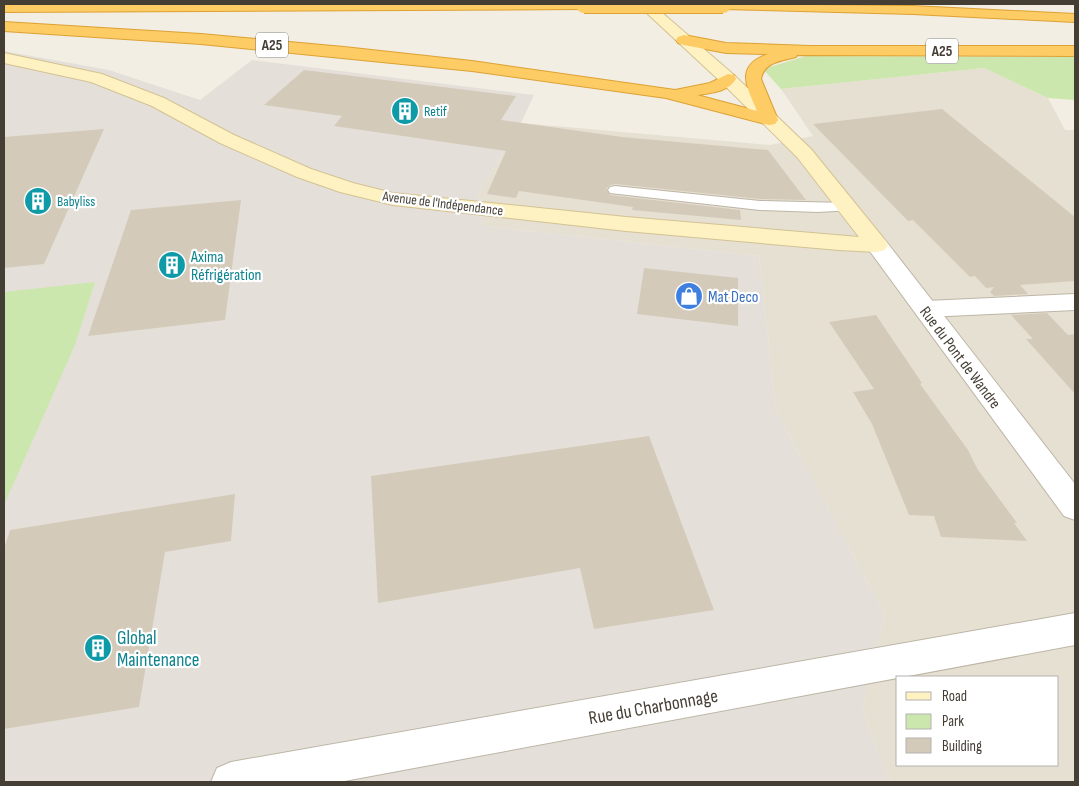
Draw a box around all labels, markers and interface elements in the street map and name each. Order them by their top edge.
road number: A25 [256,32,288,58]
road number: A25 [926,38,958,64]
building icon: Retif [390,96,420,126]
place label: Retif [424,103,448,120]
building icon: Babyliss [23,186,53,216]
street label: Avenue de l'Indépendance [381,188,504,219]
place label: Babyliss [57,193,95,210]
place label: Axima Réfrigération [190,248,261,285]
building icon: Axima Réfrigération [157,250,187,280]
shop icon: Mat Deco [674,281,704,311]
place label: Mat Deco [708,288,758,307]
street label: Rue du Pont de Wandre [915,303,1004,413]
place label: Global Maintenance [117,627,199,672]
building icon: Global Maintenance [83,633,113,663]
legend [896,676,1059,766]
street label: Rue du Charbonnage [587,685,720,730]
text: Road [942,687,967,706]
text: Park [942,712,964,731]
text: Building [942,737,982,756]

